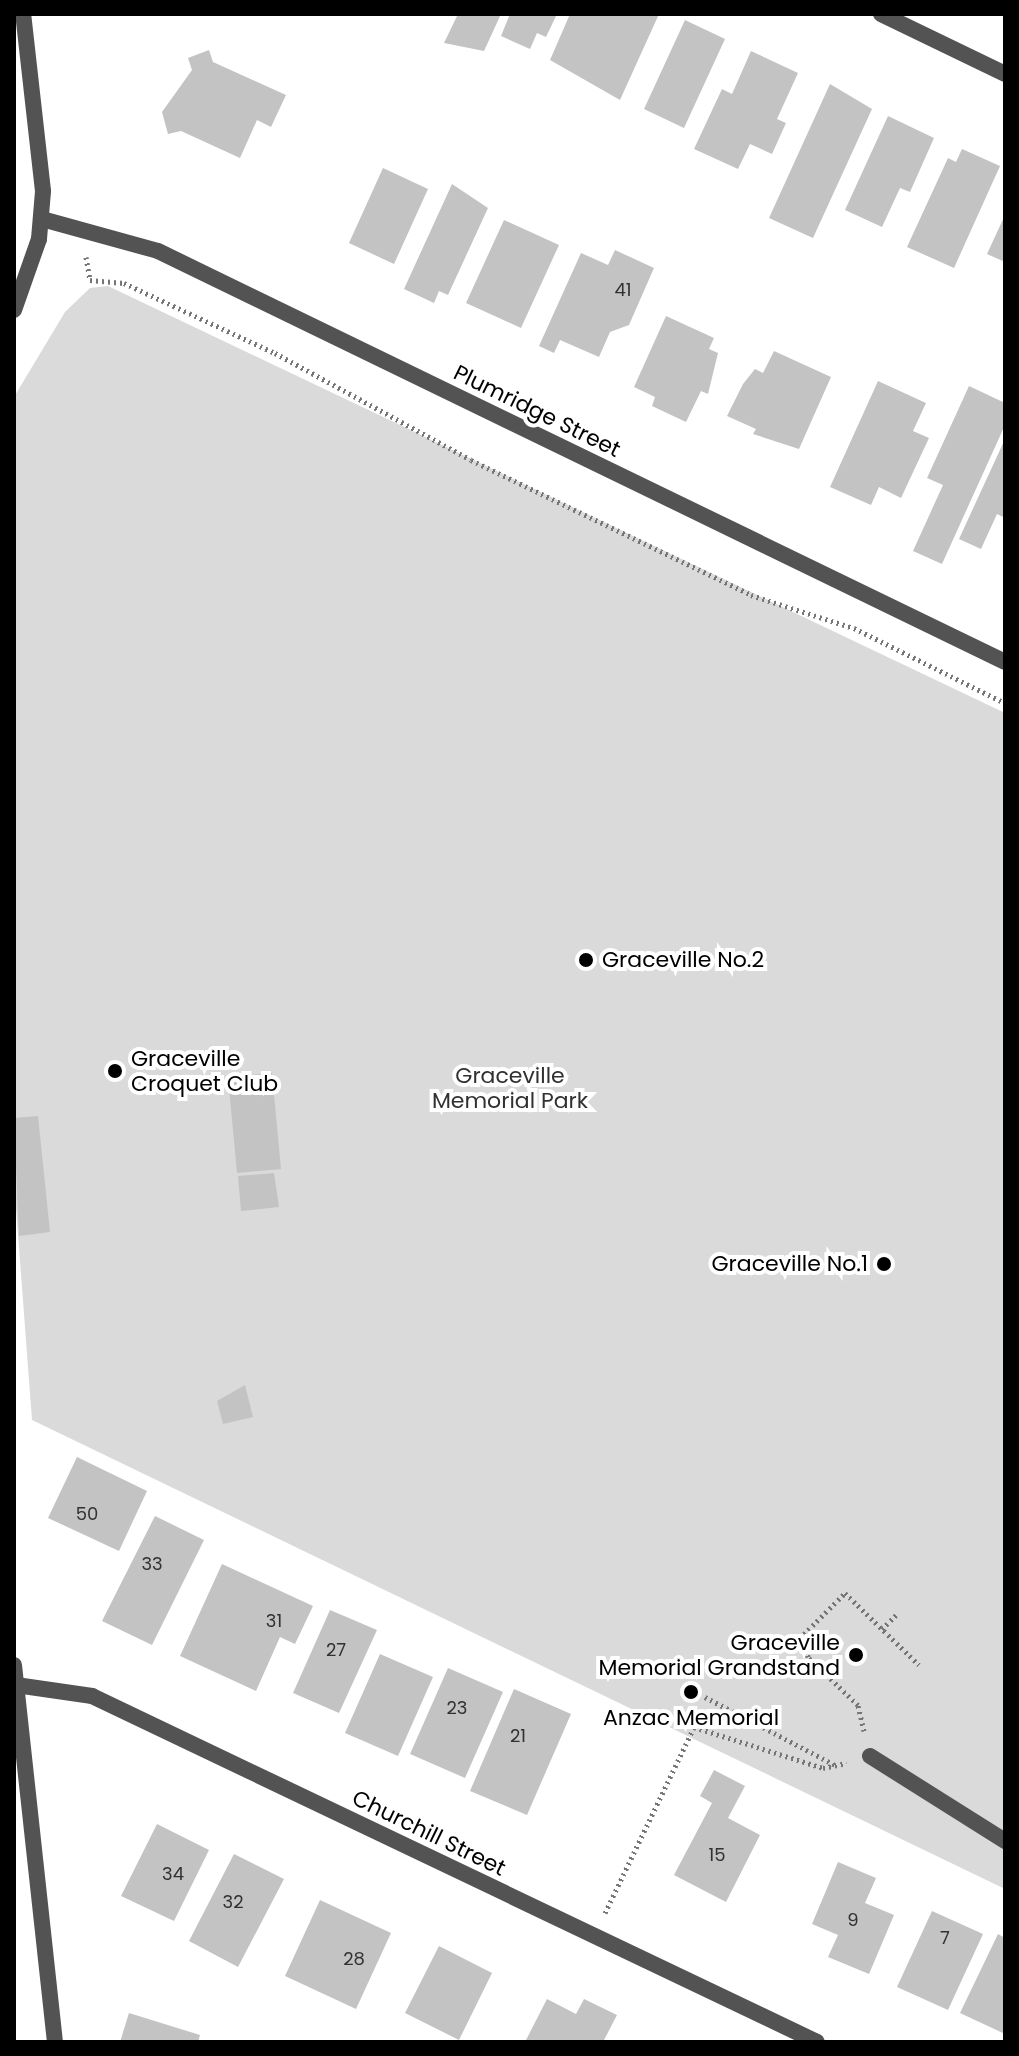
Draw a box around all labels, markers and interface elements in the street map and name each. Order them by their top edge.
house number: 41 [614,279,632,301]
street label: Plumridge Street [449,359,625,463]
place label: Graceville No.2 [602,947,764,973]
marker: Graceville No.2 [577,951,595,969]
place label: Graceville Croquet Club [131,1045,278,1096]
marker: Graceville Croquet Club [106,1062,124,1080]
park label: Graceville Memorial Park [432,1062,588,1114]
place label: Graceville No.1 [712,1251,868,1277]
marker: Graceville No.1 [875,1255,893,1273]
house number: 50 [76,1503,98,1525]
house number: 33 [141,1553,163,1575]
house number: 31 [266,1610,282,1632]
place label: Graceville Memorial Grandstand [598,1629,840,1680]
house number: 27 [326,1639,346,1661]
marker: Graceville Memorial Grandstand [847,1646,865,1664]
marker: Anzac Memorial [682,1683,700,1701]
house number: 23 [447,1697,467,1719]
place label: Anzac Memorial [603,1705,779,1731]
house number: 21 [510,1725,526,1747]
street label: Churchill Street [348,1784,510,1882]
house number: 15 [708,1844,726,1866]
house number: 34 [162,1863,184,1885]
house number: 32 [223,1891,243,1913]
house number: 9 [847,1909,859,1931]
house number: 7 [940,1927,950,1949]
house number: 28 [343,1948,365,1970]

